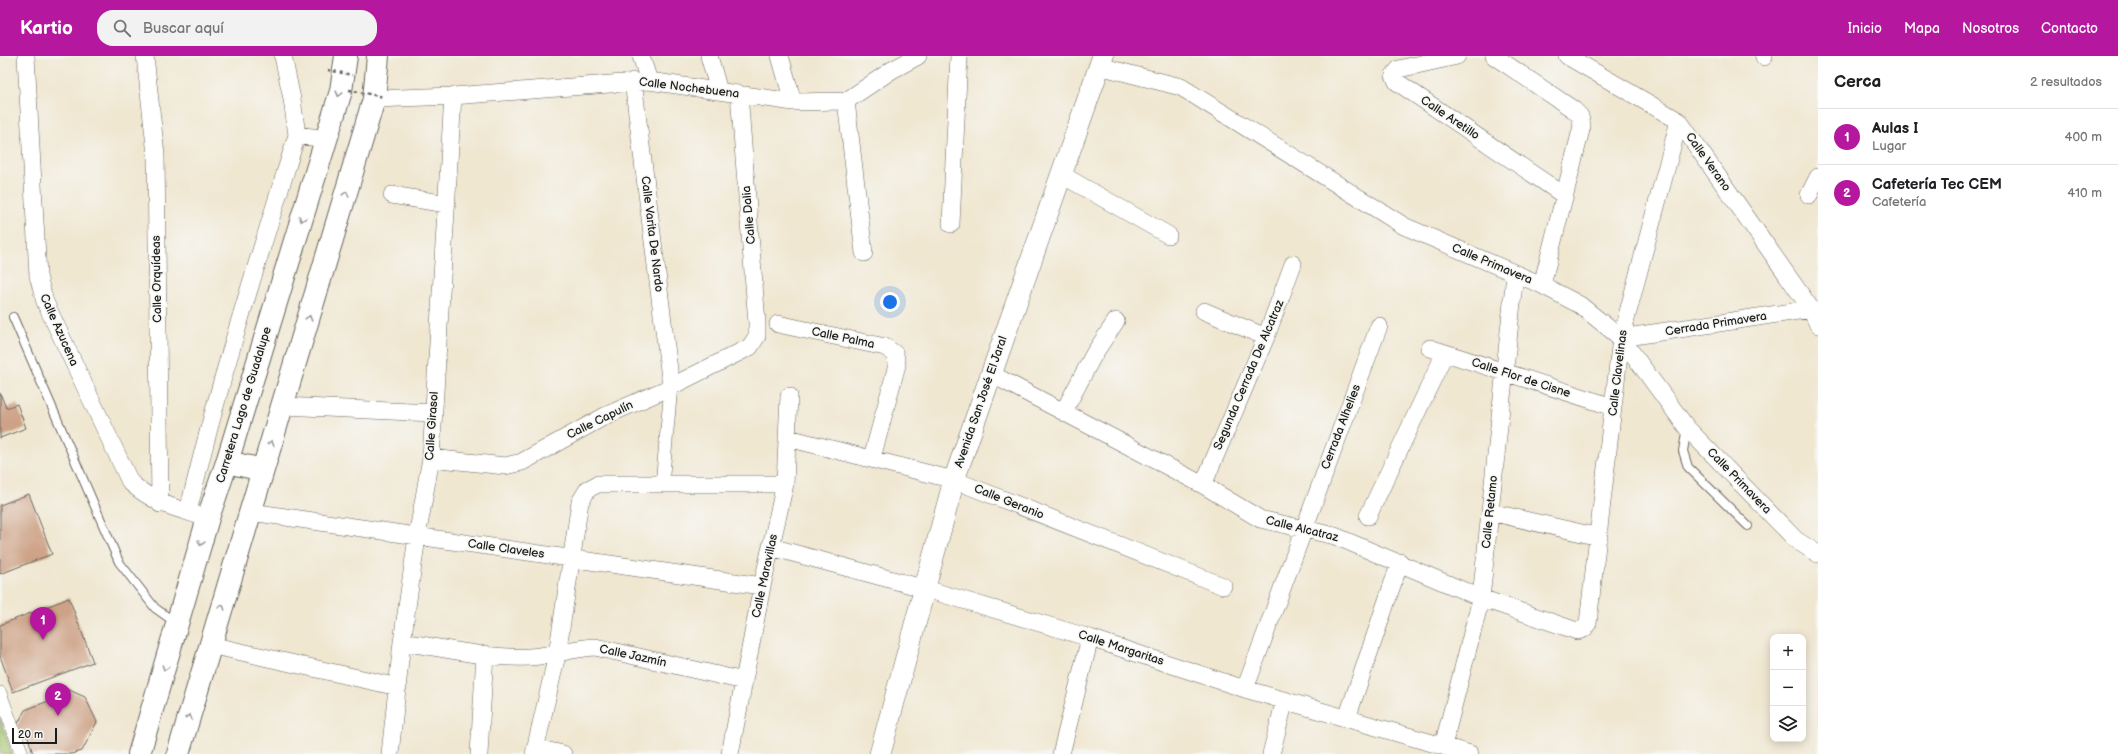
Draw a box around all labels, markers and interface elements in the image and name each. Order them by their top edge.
search box [97,10,377,46]
text: Kartio [20,17,73,40]
icon: search [111,17,133,39]
text: Buscar aquí [143,19,224,38]
text: Inicio [1848,20,1882,37]
text: Mapa [1904,20,1940,37]
text: Nosotros [1962,20,2019,37]
text: Contacto [2041,20,2098,37]
text: Cerca [1834,72,1881,92]
street label: Calle Nochebuena [638,74,740,102]
text: 2 resultados [2030,74,2102,90]
one-way arrow [336,91,344,98]
street label: Calle Aretillo [1418,93,1483,143]
text: Aulas I [1872,119,1918,138]
text: 1 [1844,129,1850,145]
text: 400 m [2065,129,2102,145]
street label: Calle Verano [1682,130,1734,195]
text: Lugar [1872,138,1906,154]
street label: Calle Varita De Nardo [637,175,667,293]
text: Cafetería Tec CEM [1872,175,2002,194]
street label: Calle Dalia [739,185,759,245]
text: 2 [1843,185,1851,201]
text: 410 m [2067,185,2102,201]
one-way arrow [341,190,350,197]
text: Cafetería [1872,194,1926,210]
one-way arrow [298,215,306,222]
street label: Calle Orquídeas [149,235,165,323]
street label: Calle Primavera [1449,240,1535,288]
street label: Calle Azucena [36,291,82,369]
your location [880,292,900,312]
street label: Segunda Cerrada De Alcatraz [1210,297,1288,452]
street label: Cerrada Primavera [1664,309,1768,339]
one-way arrow [304,315,313,322]
street label: Calle Palma [810,324,876,352]
street label: Carretera Lago de Guadalupe [213,325,275,485]
street label: Calle Clavelinas [1605,329,1631,417]
street label: Avenida San José El Jaral [951,334,1011,470]
street label: Calle Flor de Cisne [1469,355,1573,401]
street label: Cerrada Alhelies [1318,382,1364,472]
street label: Calle Girasol [422,391,442,461]
street label: Calle Capulín [564,397,636,443]
one-way arrow [266,439,275,446]
street label: Calle Primavera [1704,445,1774,517]
street label: Calle Retamo [1479,475,1501,549]
street label: Calle Geranio [972,481,1046,523]
street label: Calle Alcatraz [1264,513,1340,545]
street label: Calle Maravillas [749,533,781,619]
street label: Calle Claveles [467,536,545,562]
one-way arrow [197,540,206,547]
one-way arrow [217,604,225,611]
pin: 1 [30,607,56,640]
street label: Calle Margaritas [1076,627,1166,669]
map controls [1770,634,1806,742]
button: + [1770,634,1806,670]
street label: Calle Jazmín [598,642,668,670]
one-way arrow [161,665,170,672]
button: − [1770,670,1806,706]
pin: 2 [45,683,71,716]
button: layers [1770,706,1806,742]
one-way arrow [184,713,193,720]
scale bar [12,726,57,745]
text: 20 m [18,728,43,741]

